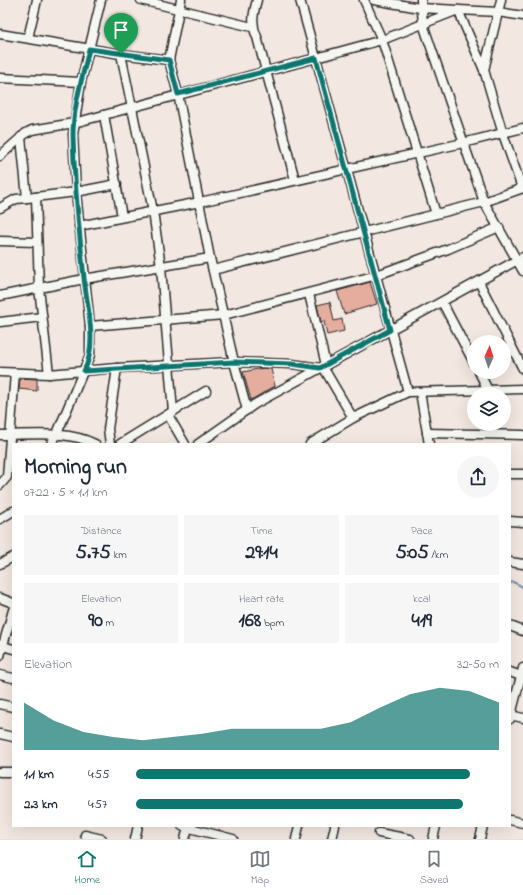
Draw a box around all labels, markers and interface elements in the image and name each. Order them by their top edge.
pin [104,13,138,54]
icon: arrive [110,19,132,41]
north arrow [467,335,511,379]
map controls [467,335,511,431]
button: layers [467,387,511,431]
text: Morning run [24,452,127,484]
button: share [457,456,499,498]
text: 07:22 · 5 × 1.1 km [24,483,108,502]
text: Distance [81,523,121,539]
text: Time [251,523,272,539]
text: Pace [411,523,433,539]
text: 5.75 [76,539,111,568]
text: 29:14 [245,539,278,568]
text: 5:05 [395,539,429,568]
text: km [111,547,127,563]
text: /km [429,547,448,563]
text: Elevation [81,591,121,607]
text: Heart rate [239,591,284,607]
text: kcal [413,591,431,607]
text: 90 [88,607,103,636]
text: 168 [239,607,261,636]
text: 419 [412,607,432,636]
text: m [103,615,114,631]
text: bpm [261,615,284,631]
text: Elevation [24,655,72,674]
text: 32–50 m [457,655,499,674]
text: 1.1 km [24,765,54,784]
text: 4:55 [88,765,109,784]
text: 2.3 km [24,795,58,814]
text: 4:57 [88,795,107,814]
tab: Home [74,848,100,888]
tab: Map [249,848,271,888]
tab: Saved [420,848,449,888]

